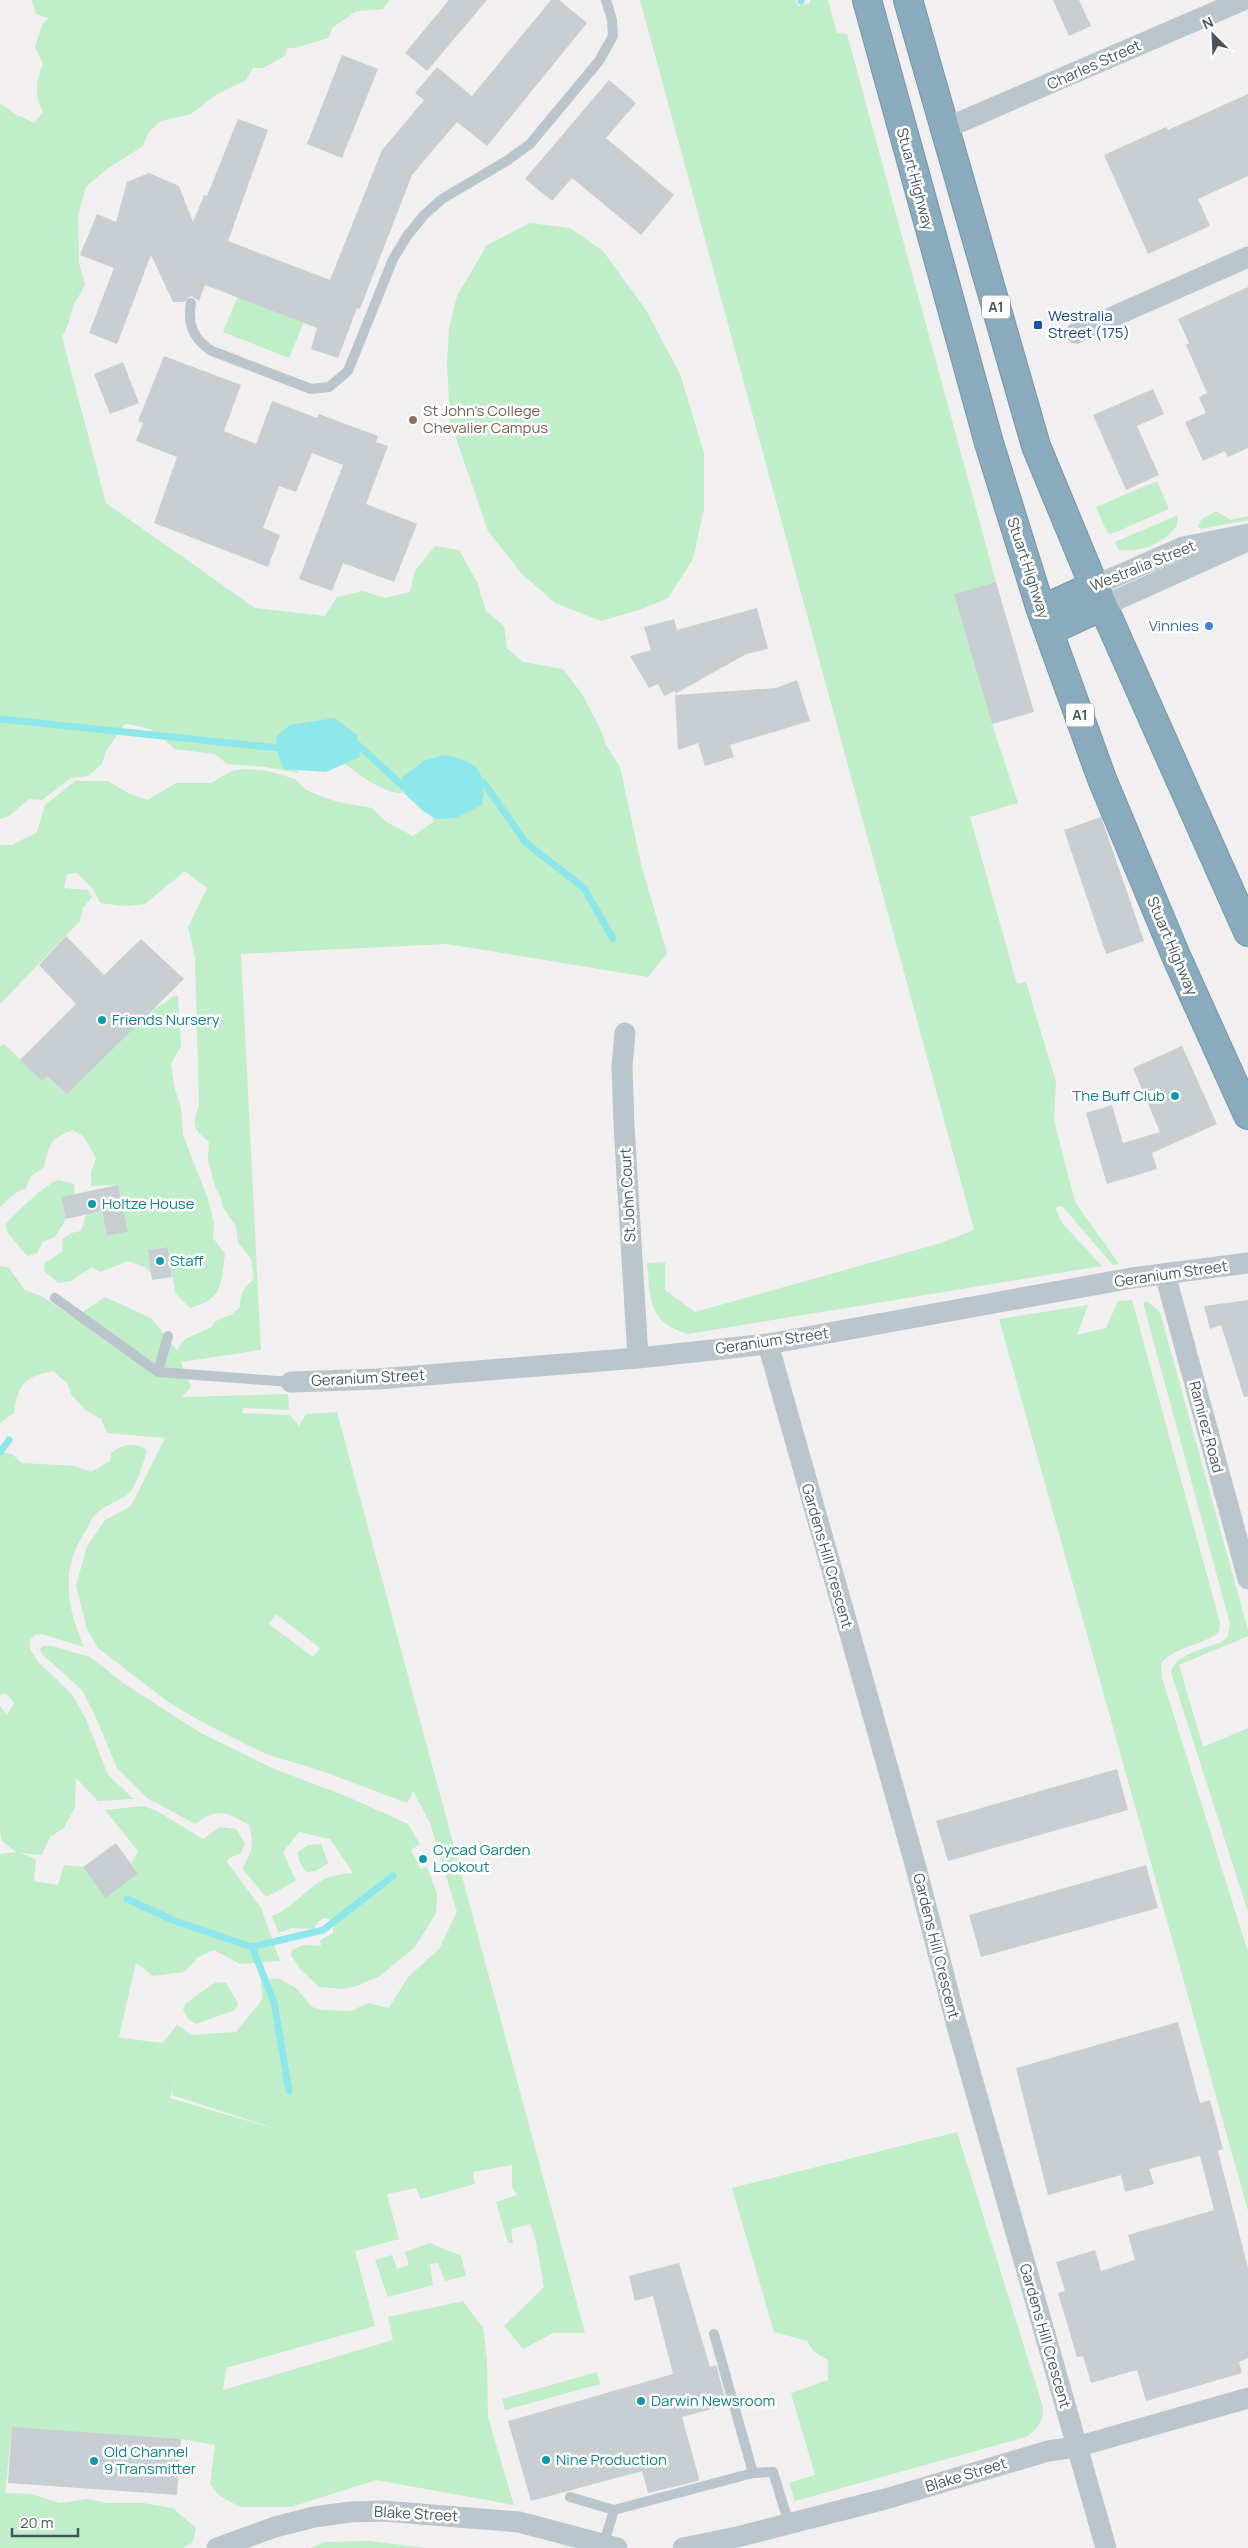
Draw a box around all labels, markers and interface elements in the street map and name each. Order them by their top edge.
north arrow [1188,10,1238,60]
text: N [1199,12,1216,33]
street label: Charles Street [1044,34,1144,95]
street label: Stuart Highway [892,125,939,233]
road number: A1 [982,296,1010,318]
place label: Westralia Street (175) [1048,305,1130,343]
marker: Westralia Street (175) [1032,319,1044,331]
place label: St John's College Chevalier Campus [423,400,548,438]
marker: St John's College Chevalier Campus [407,414,419,426]
street label: Stuart Highway [1002,515,1055,621]
street label: Westralia Street [1087,535,1198,596]
place label: Vinnies [1149,615,1199,636]
marker: Vinnies [1203,620,1215,632]
road number: A1 [1066,704,1094,726]
street label: Stuart Highway [1142,893,1203,998]
place label: Friends Nursery [112,1009,220,1030]
marker: Friends Nursery [96,1014,108,1026]
place label: The Buff Club [1072,1085,1165,1106]
marker: The Buff Club [1169,1090,1181,1102]
street label: St John Court [615,1147,640,1243]
place label: Holtze House [102,1193,195,1214]
marker: Holtze House [86,1198,98,1210]
place label: Staff [170,1250,204,1271]
marker: Staff [154,1255,166,1267]
street label: Geranium Street [1113,1255,1229,1292]
street label: Geranium Street [714,1322,830,1359]
street label: Geranium Street [311,1364,425,1391]
street label: Ramirez Road [1184,1378,1229,1475]
street label: Gardens Hill Crescent [797,1481,858,1631]
place label: Cycad Garden Lookout [433,1839,530,1877]
marker: Cycad Garden Lookout [417,1853,429,1865]
street label: Gardens Hill Crescent [908,1871,965,2021]
street label: Gardens Hill Crescent [1015,2261,1076,2411]
place label: Darwin Newsroom [651,2390,775,2411]
marker: Darwin Newsroom [635,2395,647,2407]
place label: Old Channel 9 Transmitter [104,2441,197,2479]
place label: Nine Production [556,2449,667,2470]
street label: Blake Street [923,2452,1009,2497]
marker: Nine Production [540,2454,552,2466]
marker: Old Channel 9 Transmitter [88,2455,100,2467]
street label: Blake Street [373,2501,459,2526]
scale bar [12,2506,79,2538]
text: 20 m [20,2512,53,2533]

